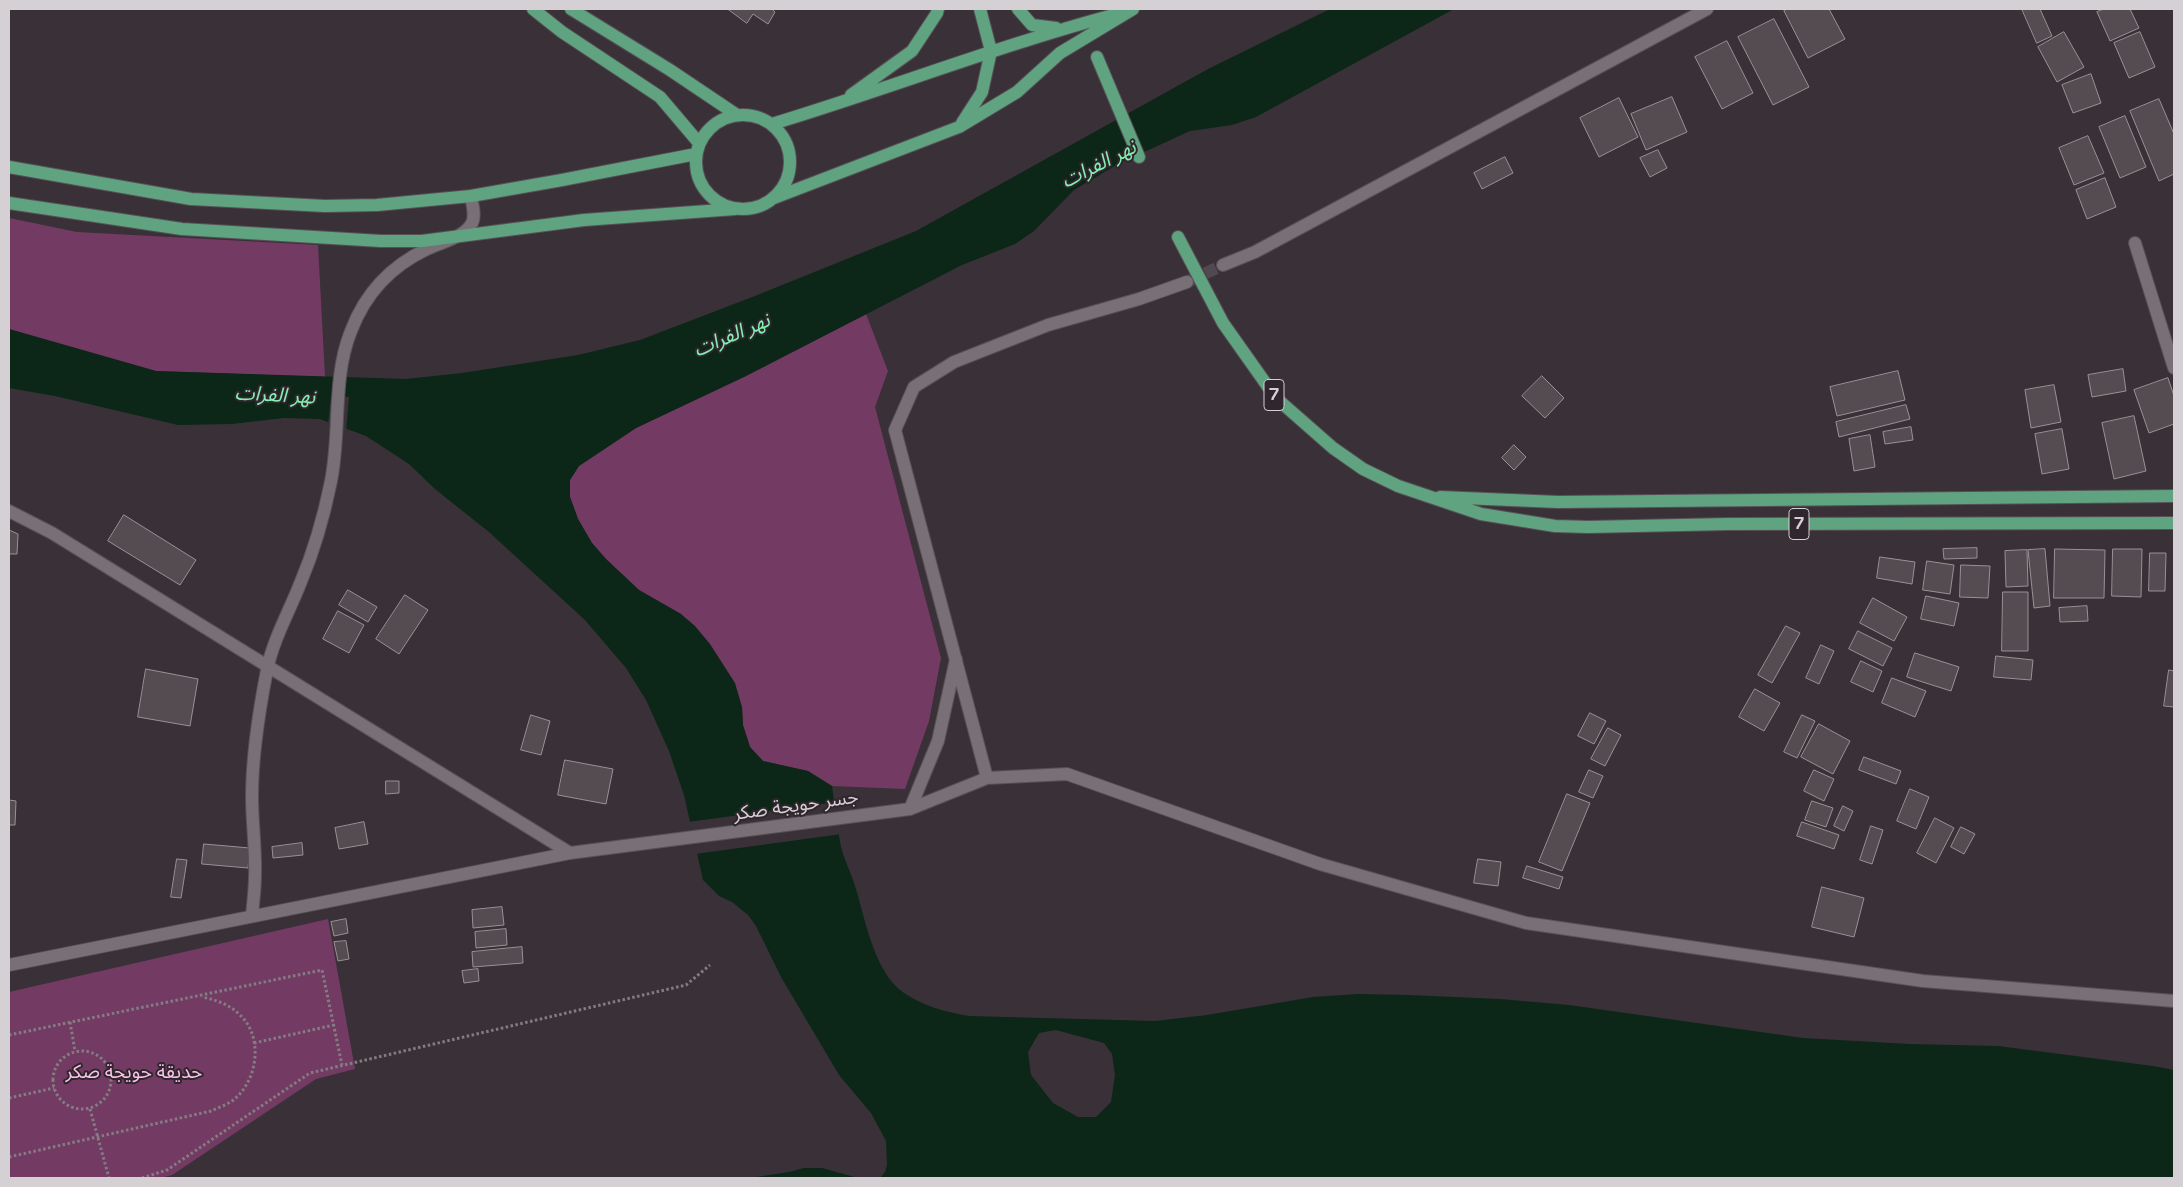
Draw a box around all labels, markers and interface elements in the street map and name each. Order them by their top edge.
water label: نهر الفرات [1058,136,1140,194]
water label: نهر الفرات [690,309,774,363]
road number: 7 [1264,380,1284,410]
water label: نهر الفرات [234,382,316,410]
road number: 7 [1789,508,1809,540]
street label: جسر حويجة صكر [732,786,860,826]
park label: حديقة حويجة صكر [66,1062,202,1084]

